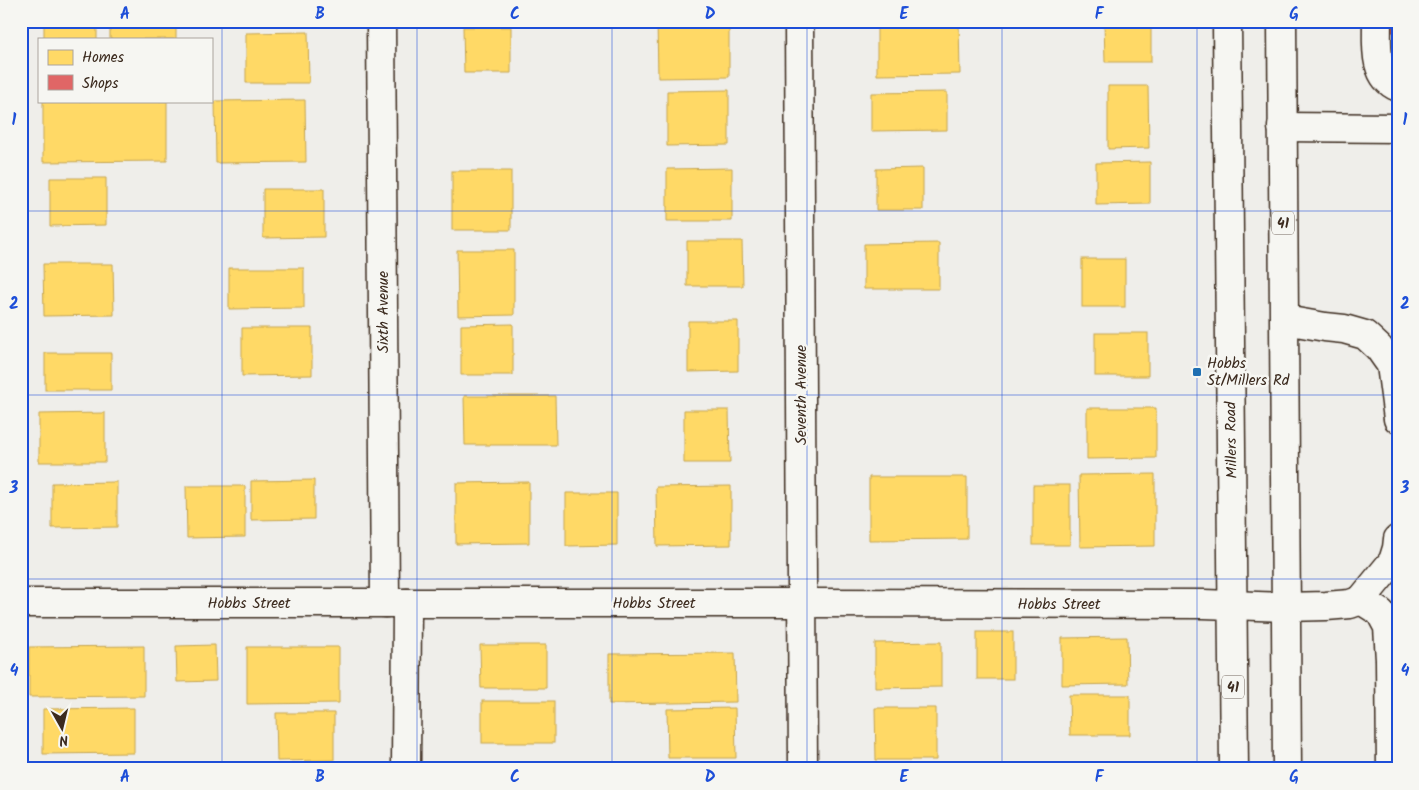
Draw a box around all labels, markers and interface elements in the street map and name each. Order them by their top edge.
text: A [120,2,130,27]
text: B [315,2,325,27]
text: C [510,2,520,27]
text: D [705,2,716,27]
text: E [900,2,910,27]
text: F [1095,2,1105,27]
text: G [1289,2,1299,27]
legend [38,38,212,102]
text: Homes [82,46,125,70]
text: Shops [82,72,119,96]
text: 1 [12,108,17,133]
text: 1 [1403,108,1408,133]
road number: 41 [1272,212,1294,234]
street label: Sixth Avenue [372,271,396,353]
text: 2 [9,292,19,317]
text: 2 [1400,292,1410,317]
street label: Seventh Avenue [790,345,814,445]
place label: Hobbs St/Millers Rd [1207,352,1290,393]
marker: Hobbs St/Millers Rd [1191,366,1203,378]
street label: Millers Road [1219,401,1245,479]
text: 3 [9,476,19,501]
text: 3 [1400,476,1410,501]
street label: Hobbs Street [207,592,291,616]
street label: Hobbs Street [612,592,696,616]
street label: Hobbs Street [1017,593,1101,617]
text: 4 [10,659,19,684]
text: 4 [1401,659,1410,684]
road number: 41 [1222,676,1244,699]
north arrow [38,702,88,752]
text: N [58,728,70,751]
text: A [120,765,130,790]
text: B [315,765,325,790]
text: C [510,765,520,790]
text: D [705,765,716,790]
text: E [900,765,910,790]
text: F [1095,765,1105,790]
text: G [1289,765,1299,790]

